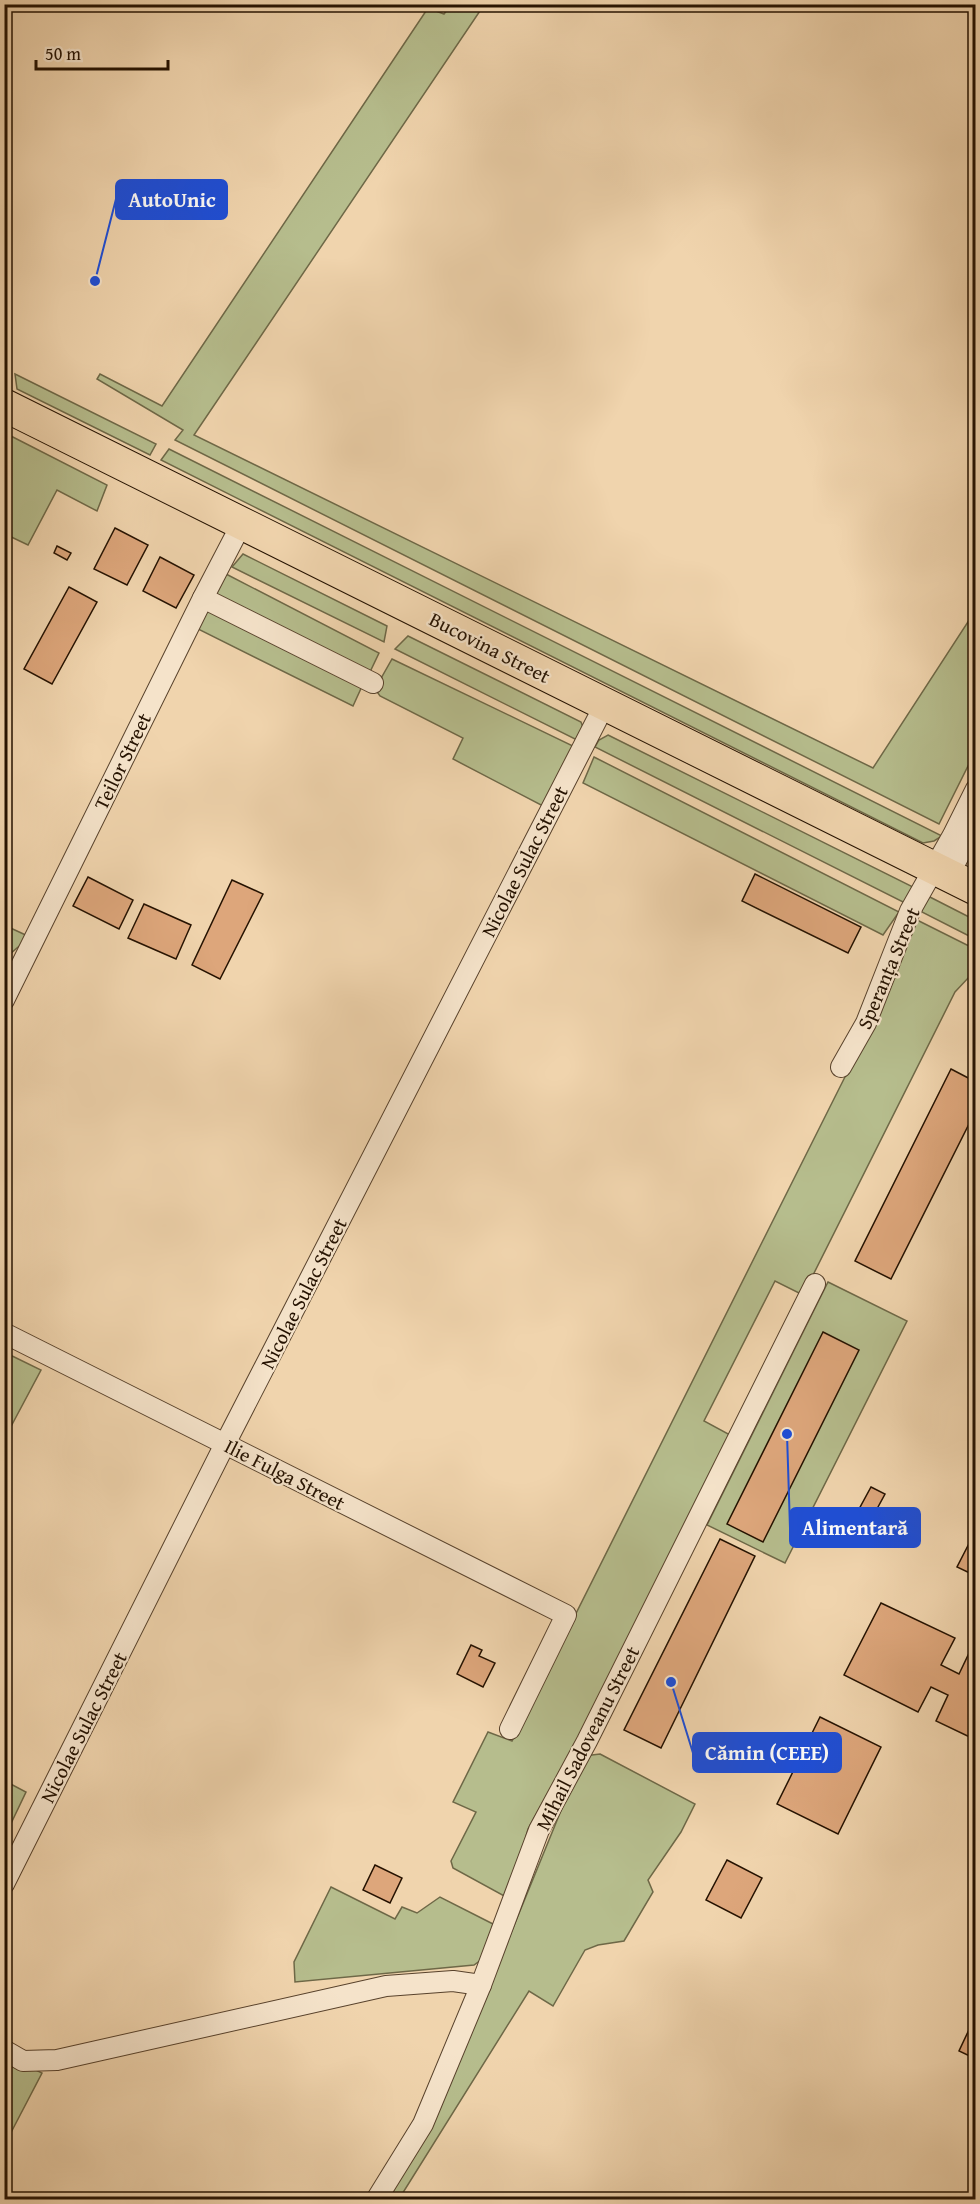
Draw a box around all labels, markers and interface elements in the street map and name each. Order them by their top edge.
scale bar [36,33,168,71]
text: 50 m [45,40,81,67]
callout: AutoUnic [116,180,227,219]
text: AutoUnic [128,184,216,215]
street label: Bucovina Street [425,604,555,690]
street label: Teilor Street [86,708,158,814]
street label: Nicolae Sulac Street [473,780,575,942]
street label: Speranța Street [849,902,927,1034]
street label: Nicolae Sulac Street [252,1212,354,1374]
street label: Ilie Fulga Street [220,1431,350,1517]
callout: Alimentară [790,1508,920,1547]
text: Alimentară [802,1512,908,1543]
street label: Mihail Sadoveanu Street [528,1641,646,1835]
street label: Nicolae Sulac Street [32,1646,134,1808]
callout: Cămin (CEEE) [693,1733,841,1772]
text: Cămin (CEEE) [705,1737,829,1768]

